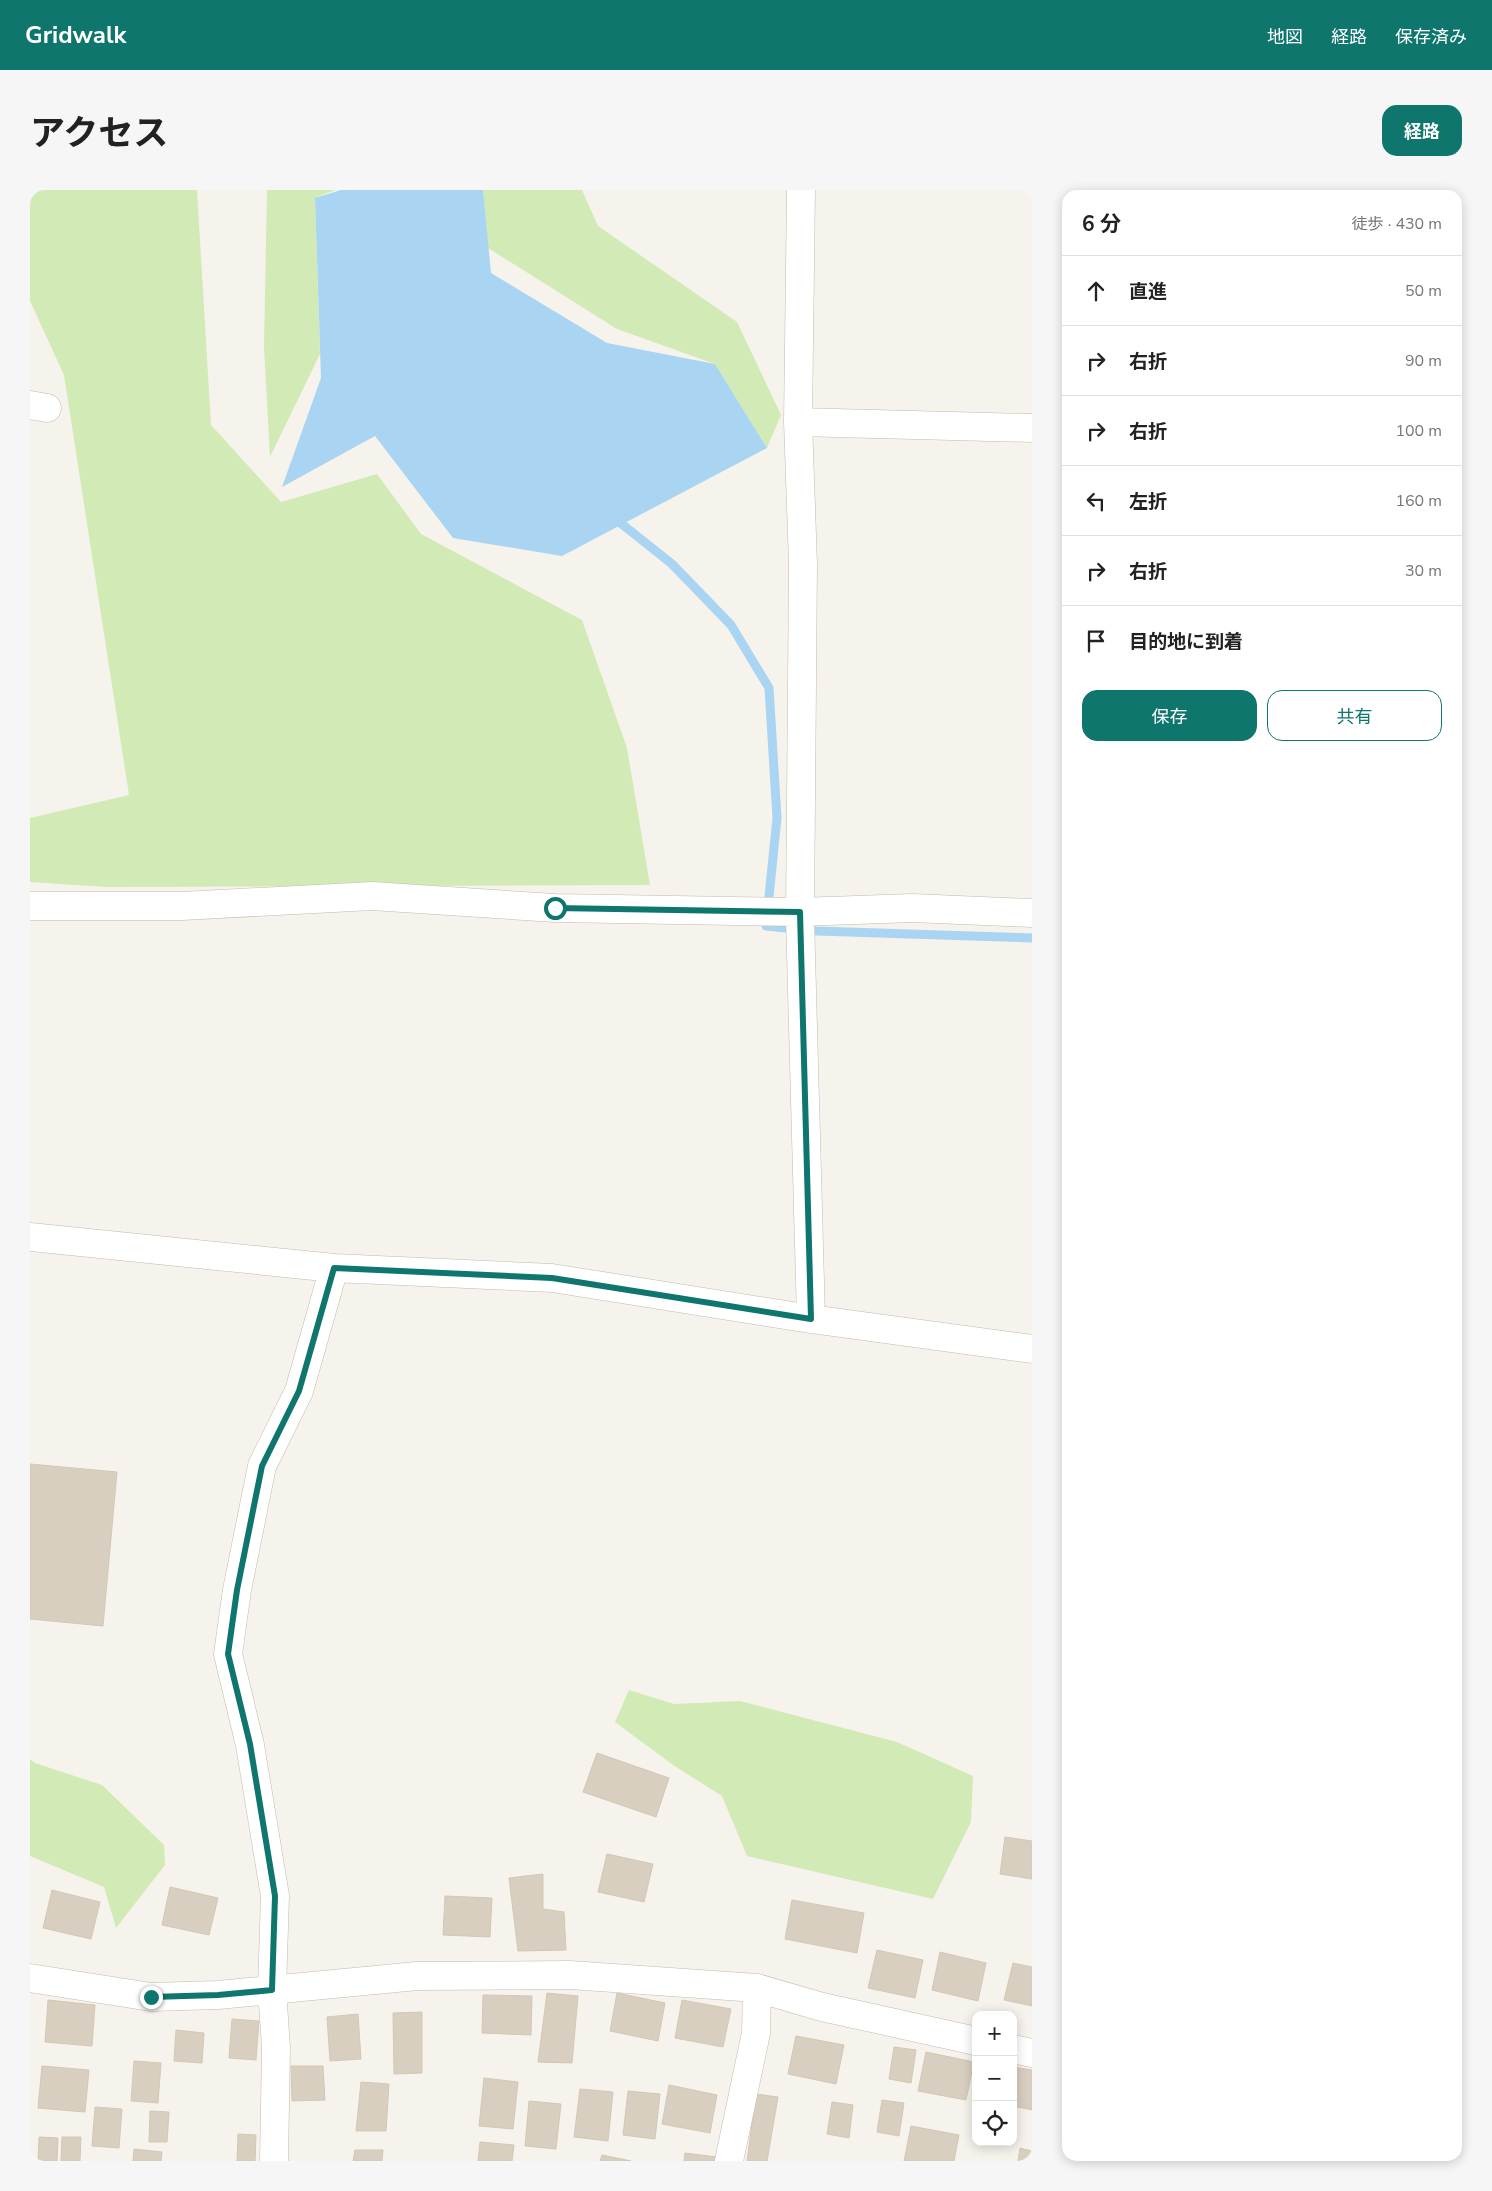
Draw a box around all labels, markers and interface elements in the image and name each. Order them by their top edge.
text: Gridwalk [25,19,126,51]
text: 地図 [1267,25,1303,49]
text: 経路 [1331,25,1367,49]
text: 保存済み [1395,25,1467,49]
button: 経路 [1382,105,1462,156]
text: アクセス [30,110,168,157]
text: 6 分 [1082,210,1121,238]
text: 徒歩 · 430 m [1352,213,1442,235]
icon: ahead [1082,277,1110,305]
text: 直進 [1129,279,1167,305]
text: 50 m [1405,280,1442,302]
icon: right [1082,347,1110,375]
text: 右折 [1129,349,1167,375]
text: 90 m [1405,350,1442,372]
icon: right [1082,417,1110,445]
text: 右折 [1129,419,1167,445]
text: 100 m [1395,420,1442,442]
icon: left [1082,487,1110,515]
text: 左折 [1129,489,1167,515]
text: 160 m [1395,490,1442,512]
icon: right [1082,557,1110,585]
text: 右折 [1129,559,1167,585]
text: 30 m [1405,560,1442,582]
icon: arrive [1082,627,1110,655]
text: 目的地に到着 [1129,629,1243,655]
button: 保存 [1082,690,1257,741]
button: 共有 [1267,690,1442,741]
route start [544,897,567,920]
route end [140,1986,163,2009]
map controls [972,2011,1017,2146]
button: + [972,2011,1017,2056]
button: − [972,2056,1017,2101]
button: locate [972,2101,1017,2146]

